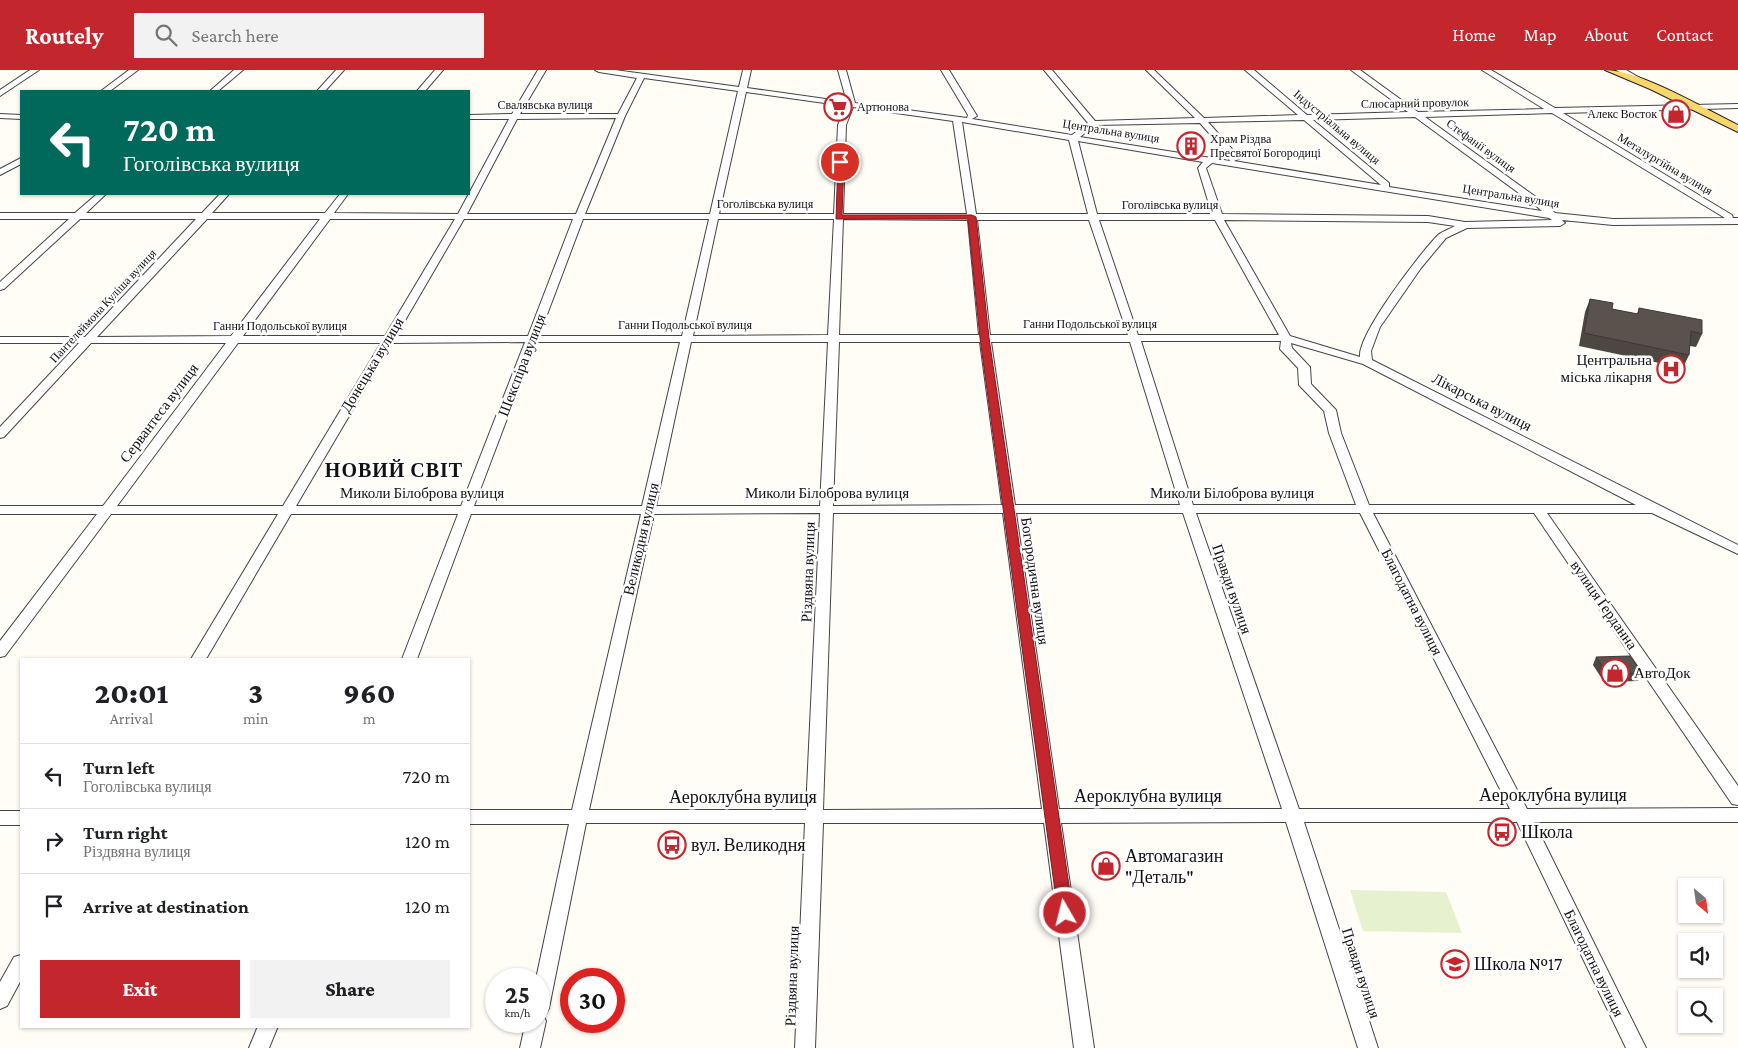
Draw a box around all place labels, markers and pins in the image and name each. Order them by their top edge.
supermarket icon: Артюнова [823,92,853,122]
shop icon: Алекс Восток [1661,99,1691,129]
place label: Артюнова [857,100,910,114]
place label: Алекс Восток [1587,107,1657,121]
building icon: Храм Різдва Пресвятої Богородиці [1176,131,1206,161]
place label: Храм Різдва Пресвятої Богородиці [1210,132,1321,160]
pin [819,141,861,183]
place label: Центральна міська лікарня [1561,352,1652,385]
hospital icon: Центральна міська лікарня [1656,354,1686,384]
shop icon: АвтоДок [1600,658,1630,688]
place label: АвтоДок [1634,665,1691,681]
bus stop icon: Школа [1487,817,1517,847]
place label: Школа [1521,822,1573,842]
bus stop icon: вул. Великодня [657,830,687,860]
place label: вул. Великодня [691,835,806,855]
place label: Автомагазин "Деталь" [1125,846,1224,887]
shop icon: Автомагазин "Деталь" [1091,851,1121,881]
school or university icon: Школа №17 [1440,949,1470,979]
place label: Школа №17 [1474,954,1562,974]

